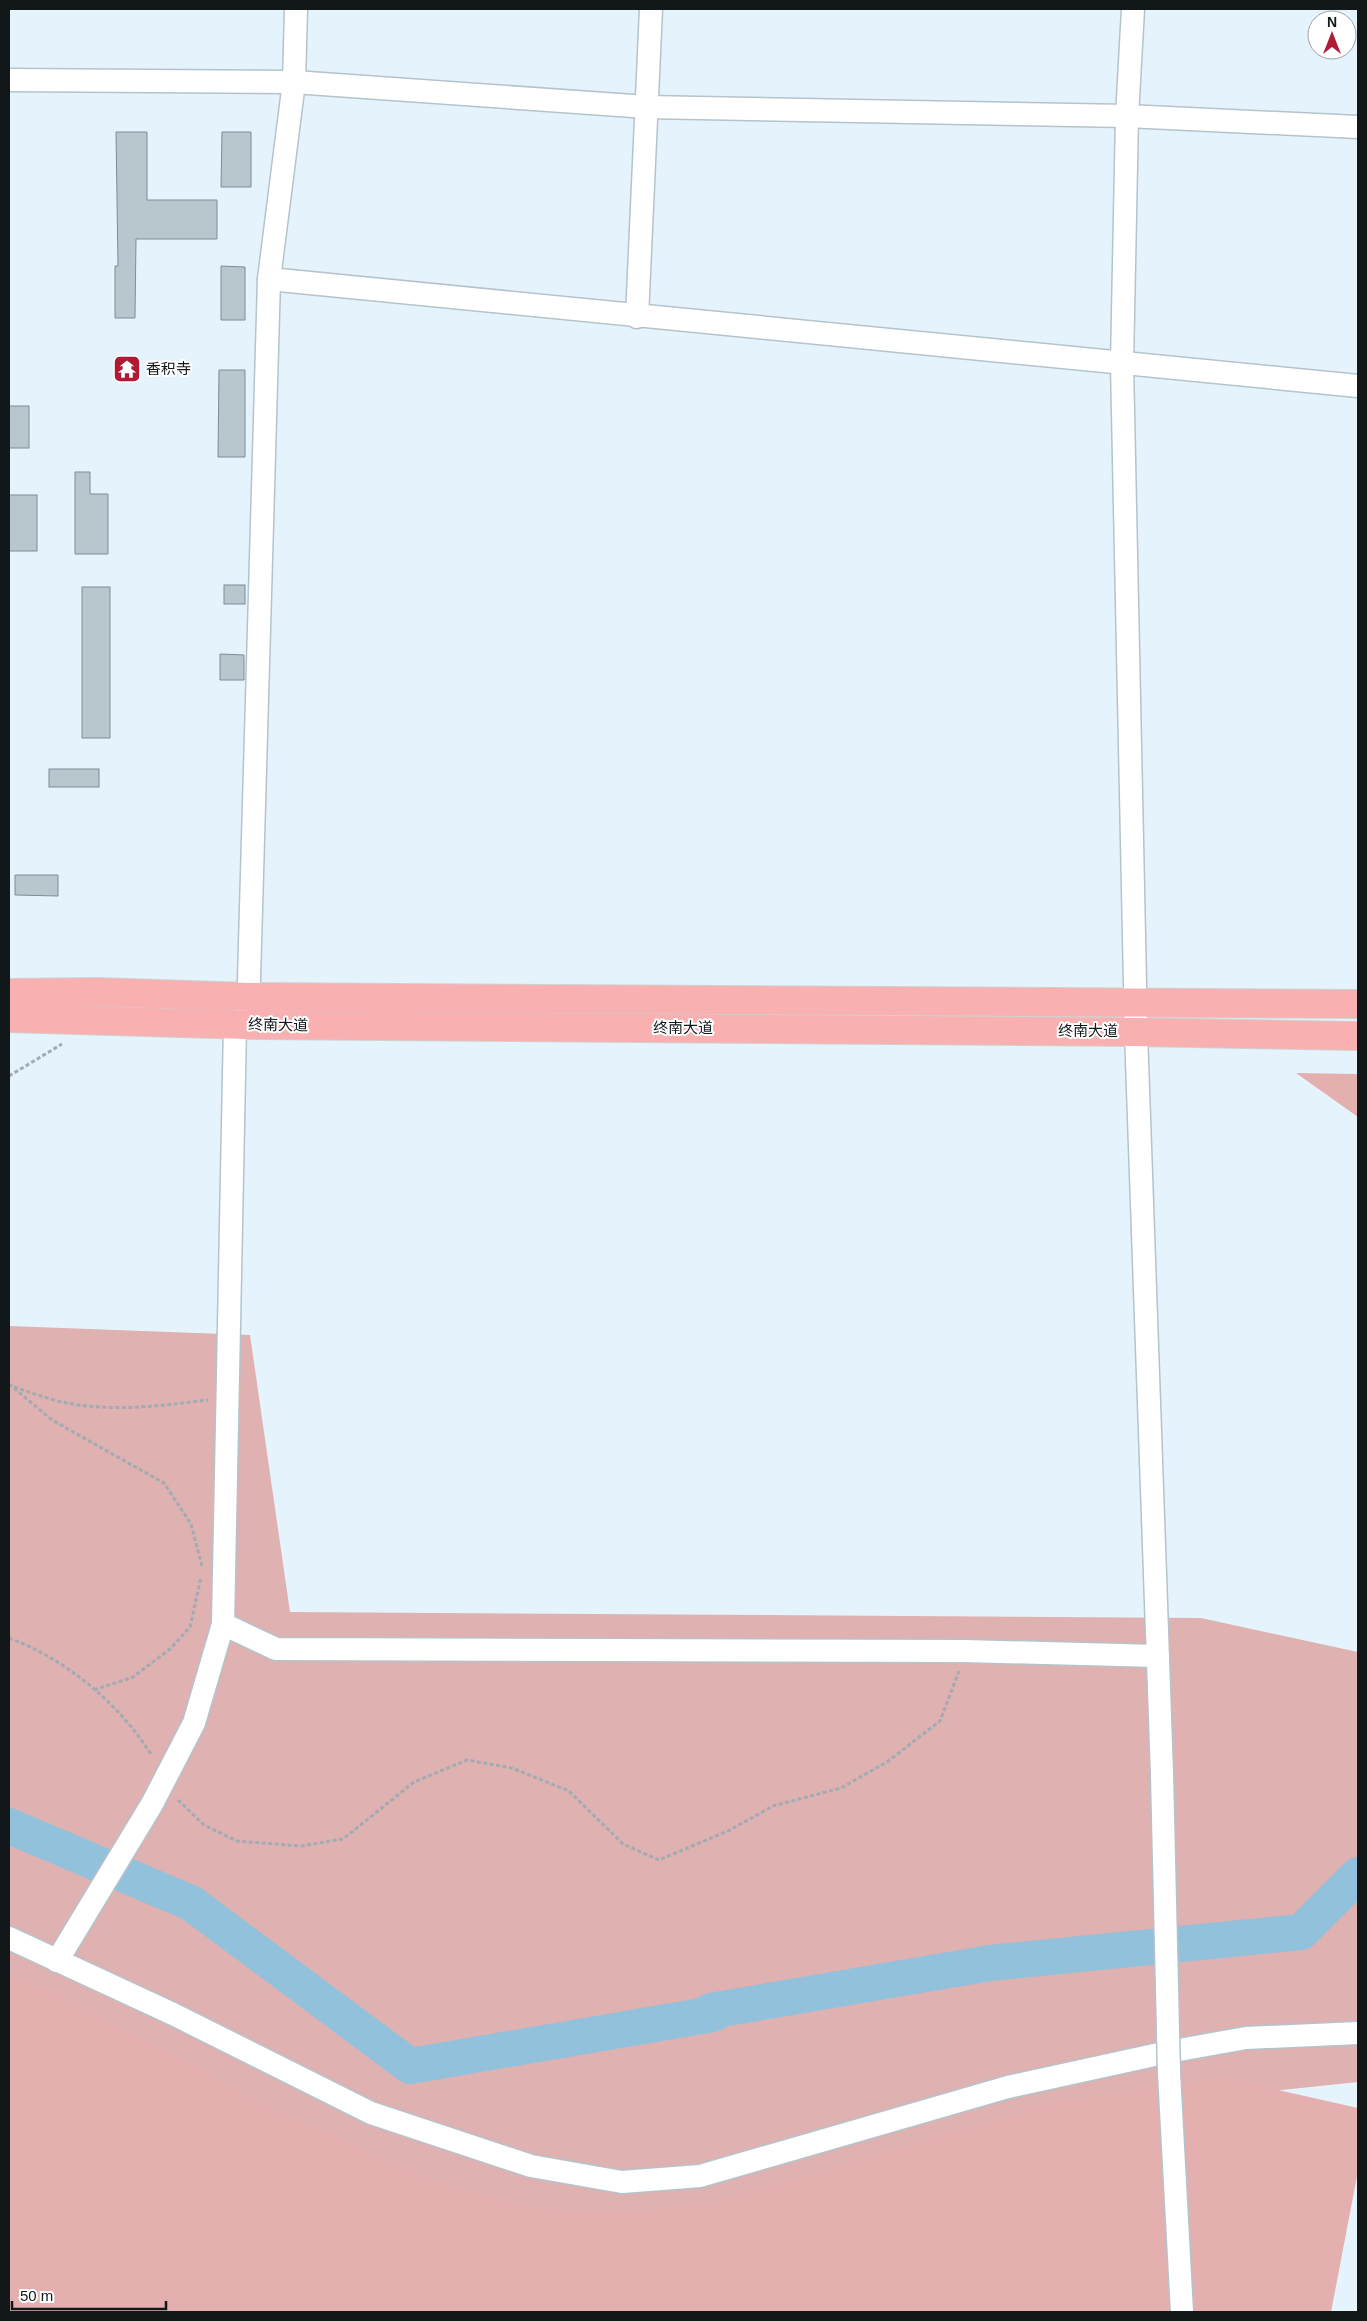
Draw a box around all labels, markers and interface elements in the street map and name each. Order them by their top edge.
north arrow [1307,10,1357,60]
text: N [1327,14,1337,30]
temple icon: 香积寺 [112,354,142,384]
place label: 香积寺 [146,360,191,377]
street label: 终南大道 [248,1015,308,1034]
street label: 终南大道 [653,1019,713,1036]
street label: 终南大道 [1058,1022,1118,1039]
scale bar [12,2278,166,2310]
text: 50 m [20,2287,53,2304]

